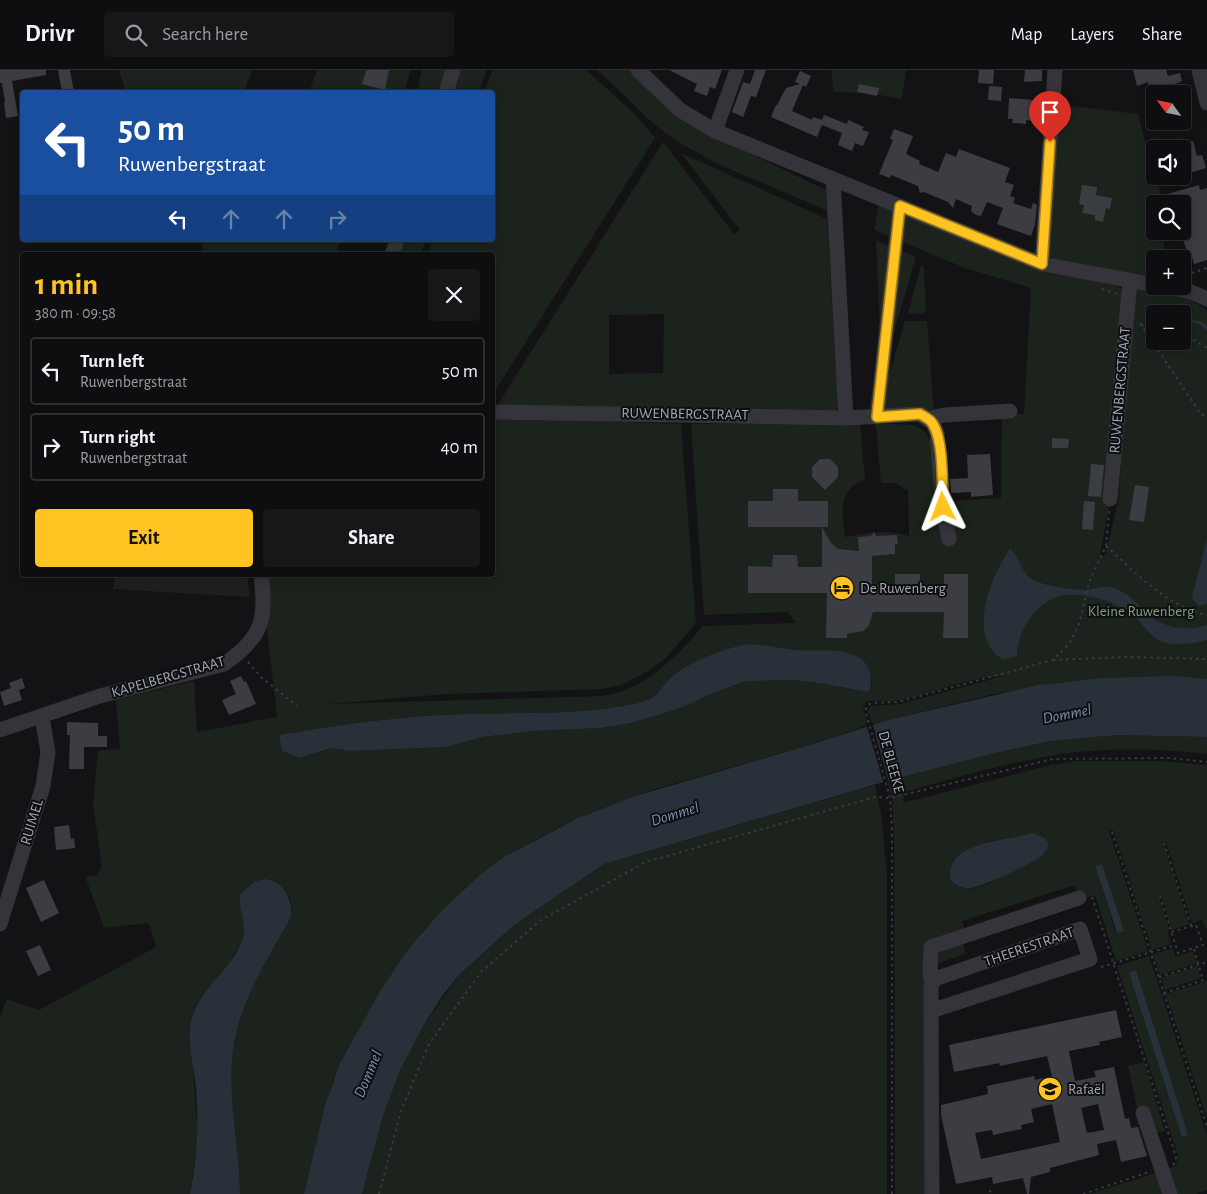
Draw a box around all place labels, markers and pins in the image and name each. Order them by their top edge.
pin [1029,91,1071,142]
hotel icon: De Ruwenberg [829,575,855,601]
place label: De Ruwenberg [860,581,947,596]
school or university icon: Rafaël [1037,1076,1063,1102]
place label: Rafaël [1068,1082,1105,1097]

